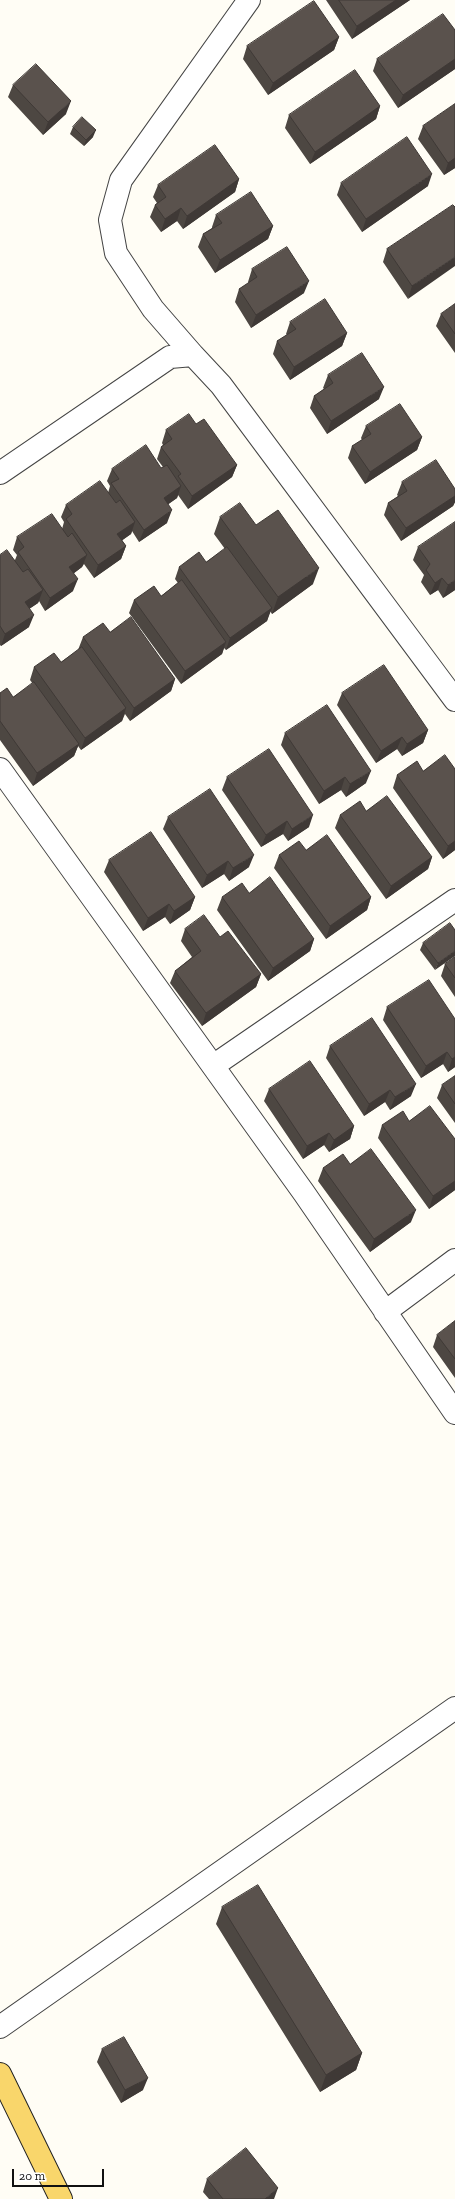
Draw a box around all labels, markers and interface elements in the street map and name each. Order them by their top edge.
scale bar [14,2161,106,2187]
text: 20 m [19,2169,45,2183]

